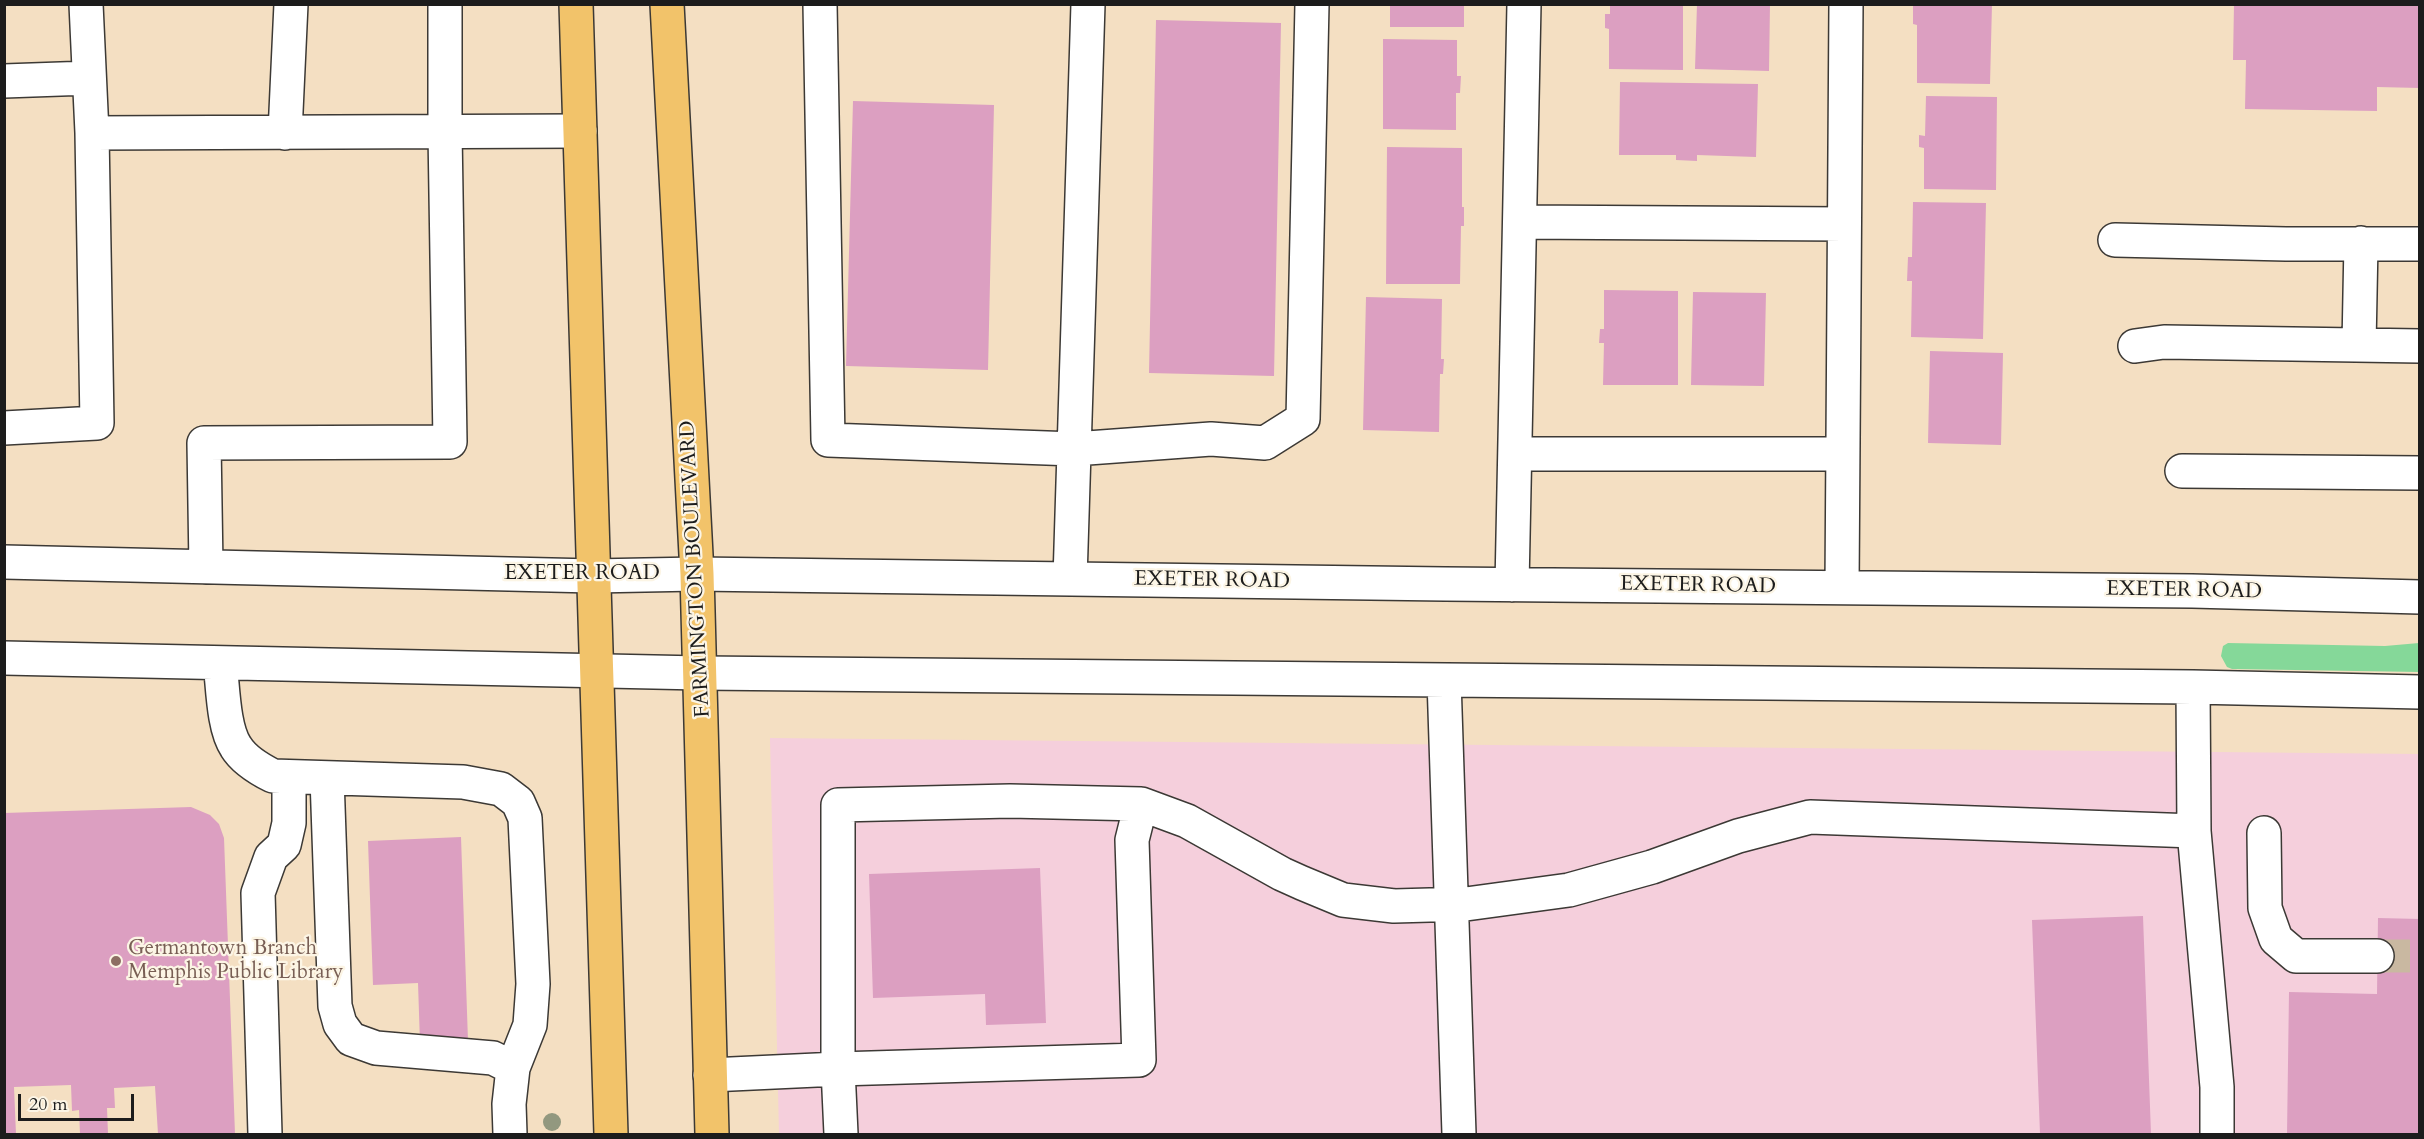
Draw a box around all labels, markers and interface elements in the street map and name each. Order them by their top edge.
street label: FARMINGTON BOULEVARD [676,420,716,718]
street label: EXETER ROAD [504,561,660,587]
street label: EXETER ROAD [1134,567,1290,595]
street label: EXETER ROAD [1620,572,1776,600]
street label: EXETER ROAD [2106,577,2262,605]
place label: Germantown Branch Memphis Public Library [128,936,343,986]
marker: Germantown Branch Memphis Public Library [109,954,123,968]
scale bar [21,1082,136,1120]
text: 20 m [29,1092,68,1117]

